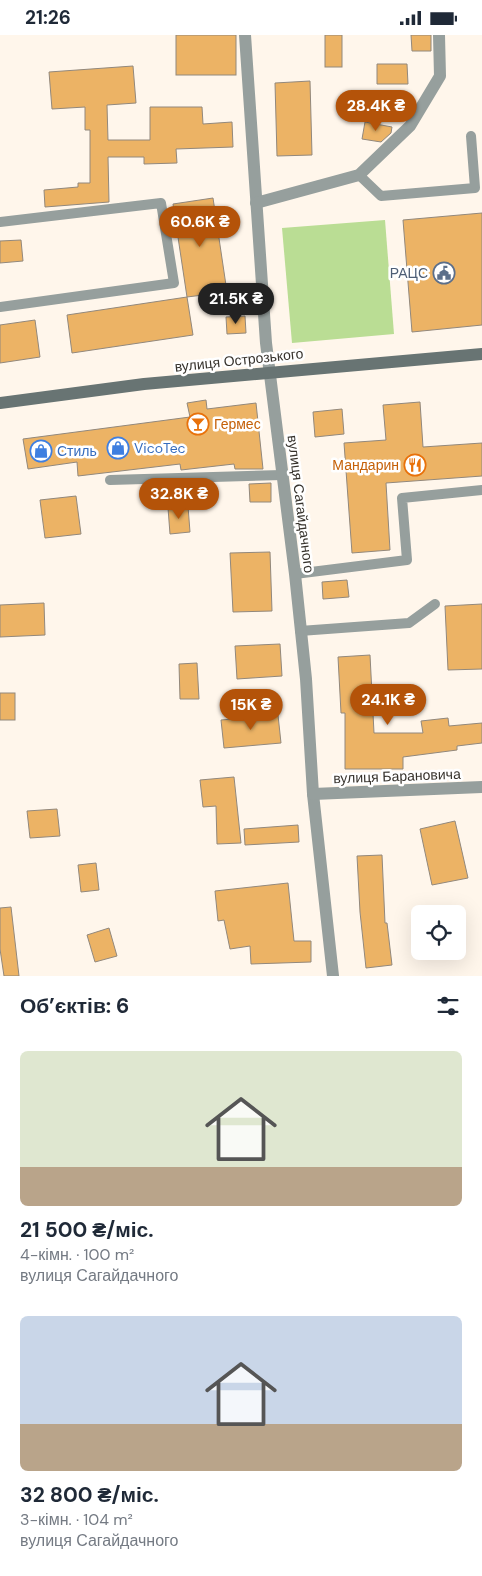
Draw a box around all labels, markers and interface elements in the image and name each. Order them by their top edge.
text: 21:26 [25,5,71,30]
pin: 28.4K ₴ [330,89,422,132]
text: 28.4K ₴ [347,95,405,116]
pin: 60.6K ₴ [154,205,246,248]
text: 60.6K ₴ [170,211,230,232]
public building icon: РАЦС [432,261,456,285]
place label: РАЦС [390,264,428,282]
pin: 21.5K ₴ [190,283,282,325]
text: 21.5K ₴ [209,288,263,309]
street label: вулиця Острозького [174,344,304,376]
bar icon: Гермес [186,412,210,436]
place label: Гермес [214,415,261,433]
street label: вулиця Сагайдачного [284,434,318,574]
shop icon: VicoTec [106,436,130,460]
shop icon: Стиль [29,439,53,463]
place label: VicoTec [134,439,186,457]
place label: Стиль [57,442,97,460]
restaurant icon: Мандарин [403,453,427,477]
place label: Мандарин [332,456,399,474]
pin: 32.8K ₴ [133,477,225,520]
text: 32.8K ₴ [150,483,208,504]
pin: 24.1K ₴ [342,683,434,726]
pin: 15K ₴ [216,689,286,731]
text: 24.1K ₴ [361,689,415,710]
text: 15K ₴ [231,694,271,715]
street label: вулиця Барановича [333,765,461,787]
map controls [411,905,466,960]
button: locate [411,905,466,960]
text: Об’єктів: 6 [20,992,129,1020]
icon: filters [434,992,462,1020]
icon: home [196,1084,286,1174]
text: 21 500 ₴/міс. [20,1216,154,1244]
text: 4-кімн. · 100 m² [20,1244,134,1265]
text: вулиця Сагайдачного [20,1265,178,1286]
icon: home [196,1349,286,1439]
text: 32 800 ₴/міс. [20,1481,159,1509]
text: 3-кімн. · 104 m² [20,1509,133,1530]
text: вулиця Сагайдачного [20,1530,178,1551]

